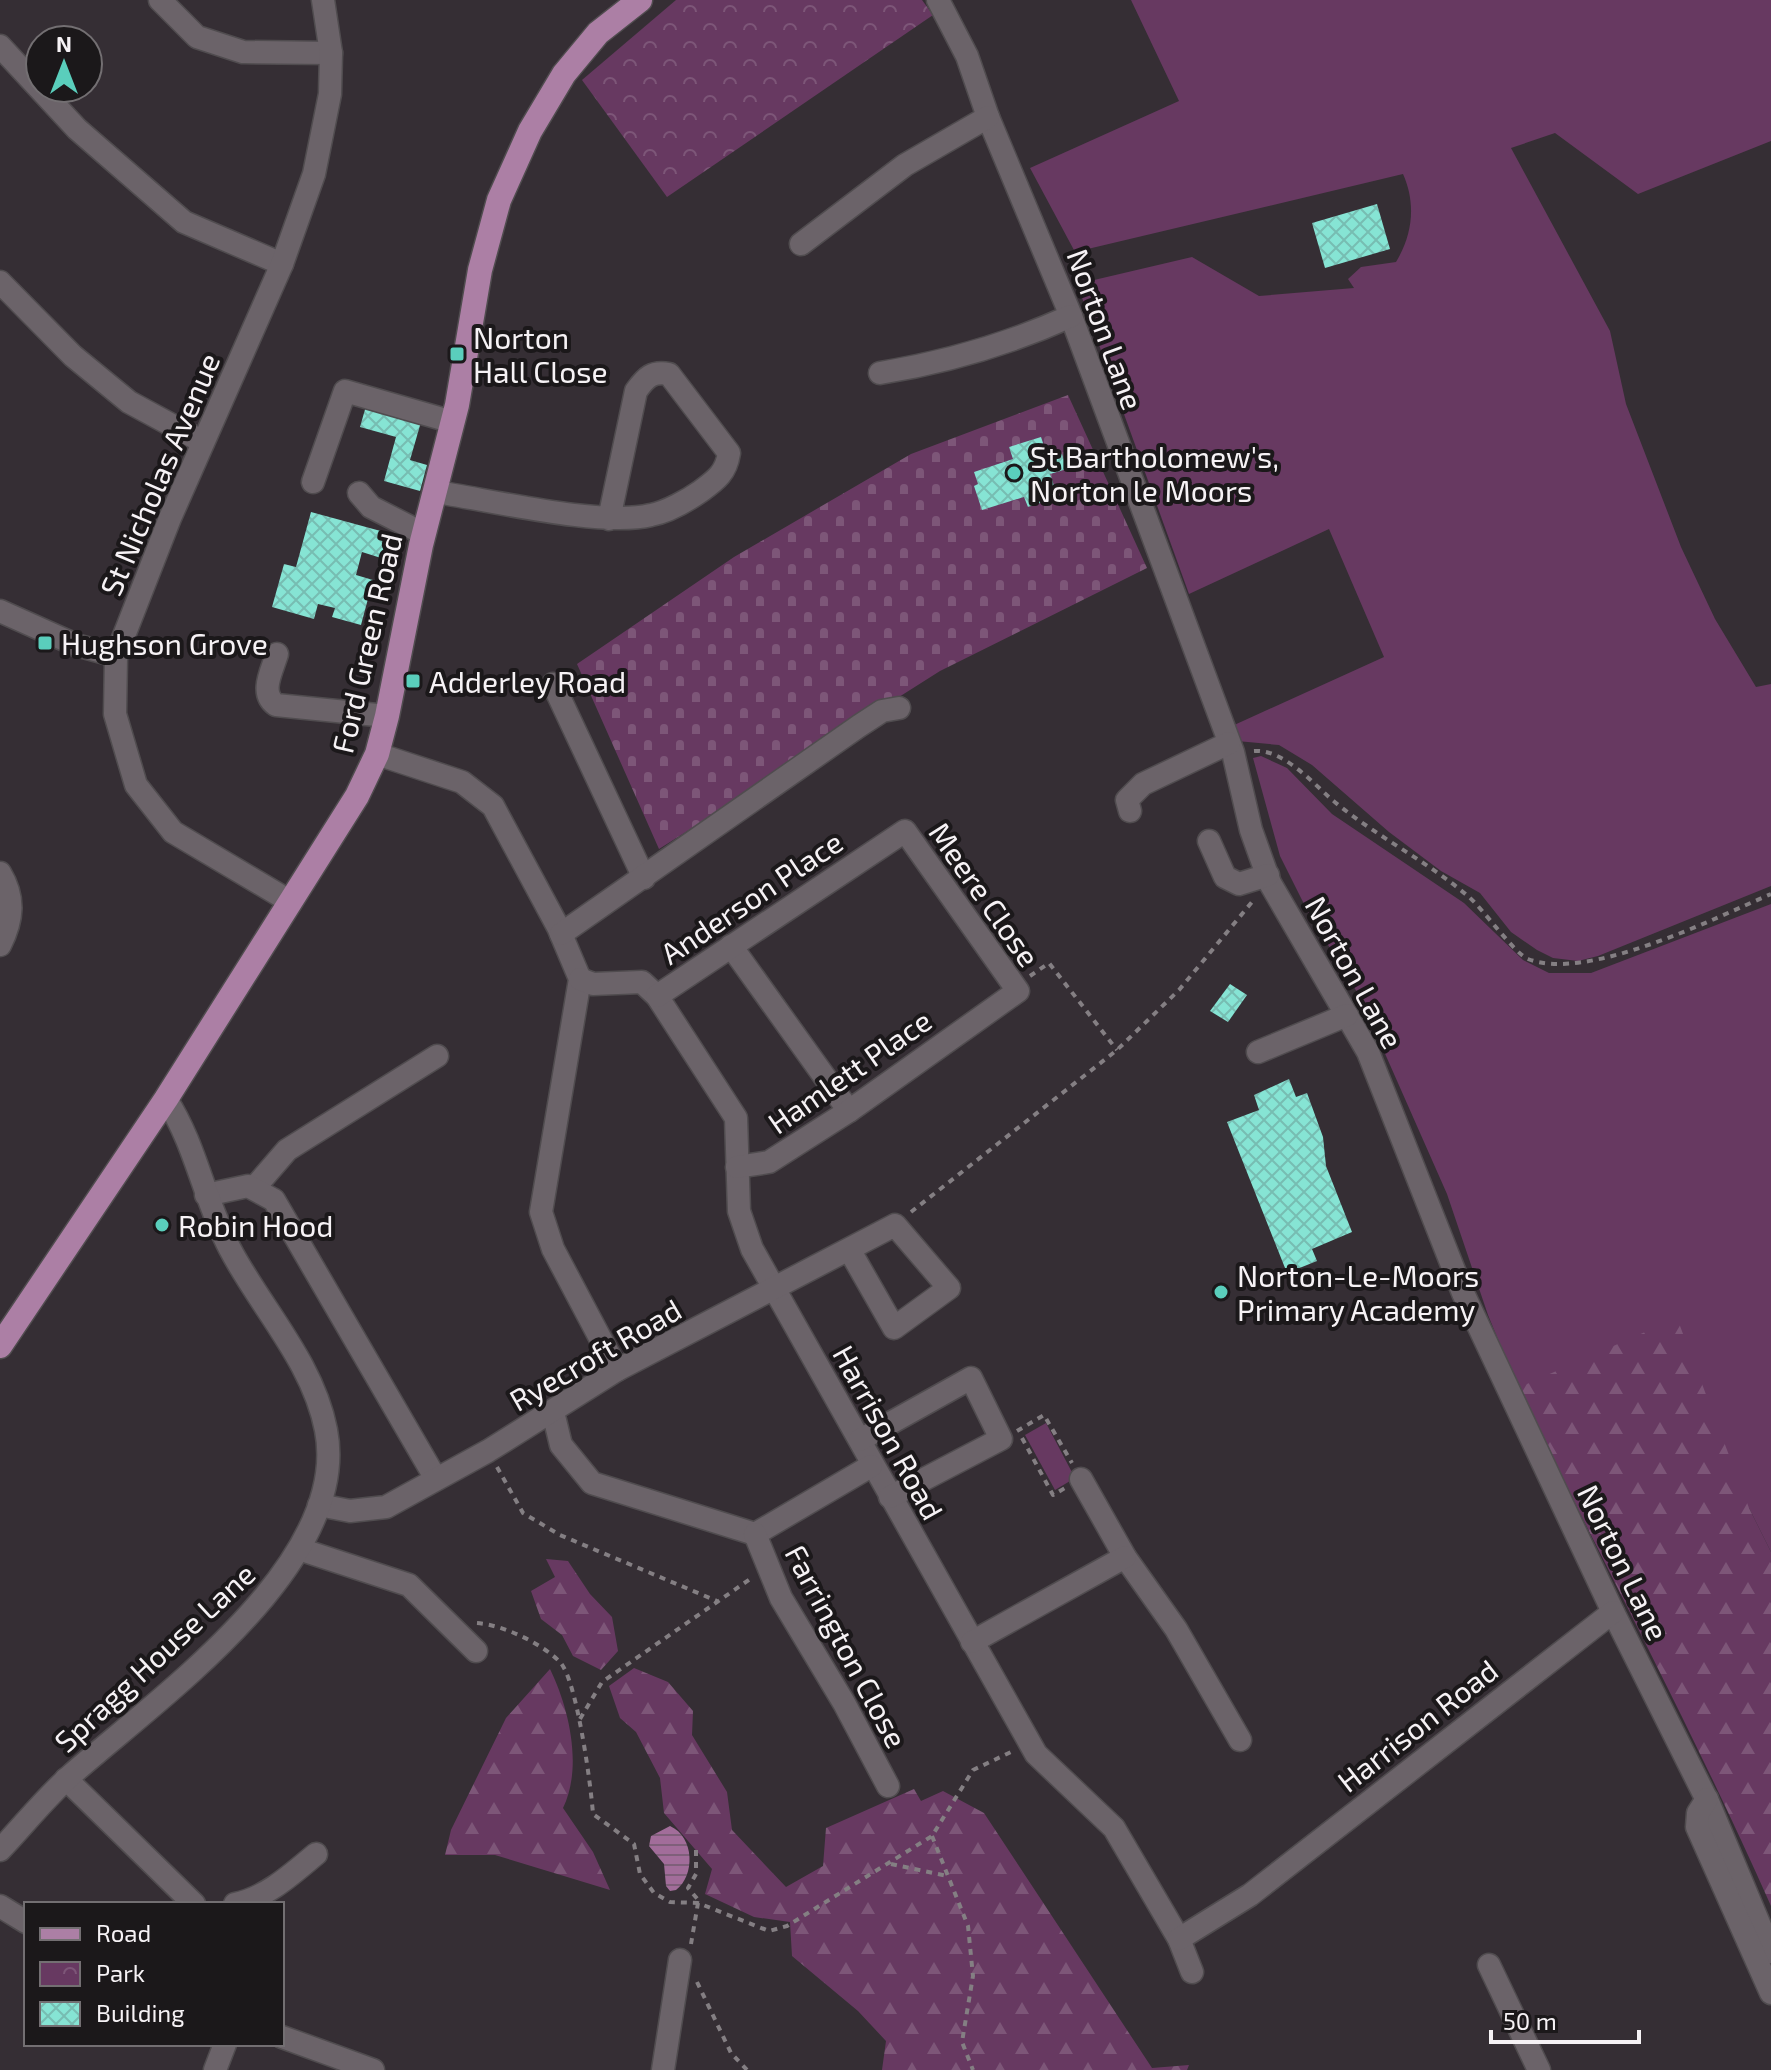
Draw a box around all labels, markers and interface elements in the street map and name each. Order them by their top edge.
north arrow [24,24,104,104]
text: N [56,30,72,56]
street label: Norton Lane [1060,244,1152,414]
place label: Norton Hall Close [473,319,608,389]
marker: Norton Hall Close [448,345,466,363]
street label: St Nicholas Avenue [92,347,226,601]
place label: St Bartholomew's, Norton le Moors [1030,438,1279,508]
marker: St Bartholomew's, Norton le Moors [1005,464,1023,482]
street label: Ford Green Road [323,530,409,756]
place label: Hughson Grove [61,625,268,661]
marker: Hughson Grove [36,634,54,652]
place label: Adderley Road [429,663,626,699]
marker: Adderley Road [404,672,422,690]
street label: Meere Close [922,815,1048,973]
street label: Anderson Place [653,823,849,971]
street label: Norton Lane [1298,890,1412,1054]
street label: Hamlett Place [760,1001,938,1141]
place label: Robin Hood [178,1207,333,1243]
marker: Robin Hood [153,1216,171,1234]
place label: Norton-Le-Moors Primary Academy [1237,1257,1479,1327]
marker: Norton-Le-Moors Primary Academy [1212,1283,1230,1301]
street label: Ryecroft Road [503,1290,687,1418]
street label: Harrison Road [826,1339,952,1525]
street label: Norton Lane [1571,1478,1677,1646]
street label: Farrington Close [778,1538,916,1754]
street label: Spragg House Lane [46,1555,262,1759]
street label: Harrison Road [1330,1651,1504,1799]
legend [24,1902,284,2046]
text: Road [96,1918,151,1947]
text: Park [96,1958,145,1987]
scale bar [1491,1994,1639,2044]
text: Building [96,1998,185,2027]
text: 50 m [1503,2006,1557,2035]

